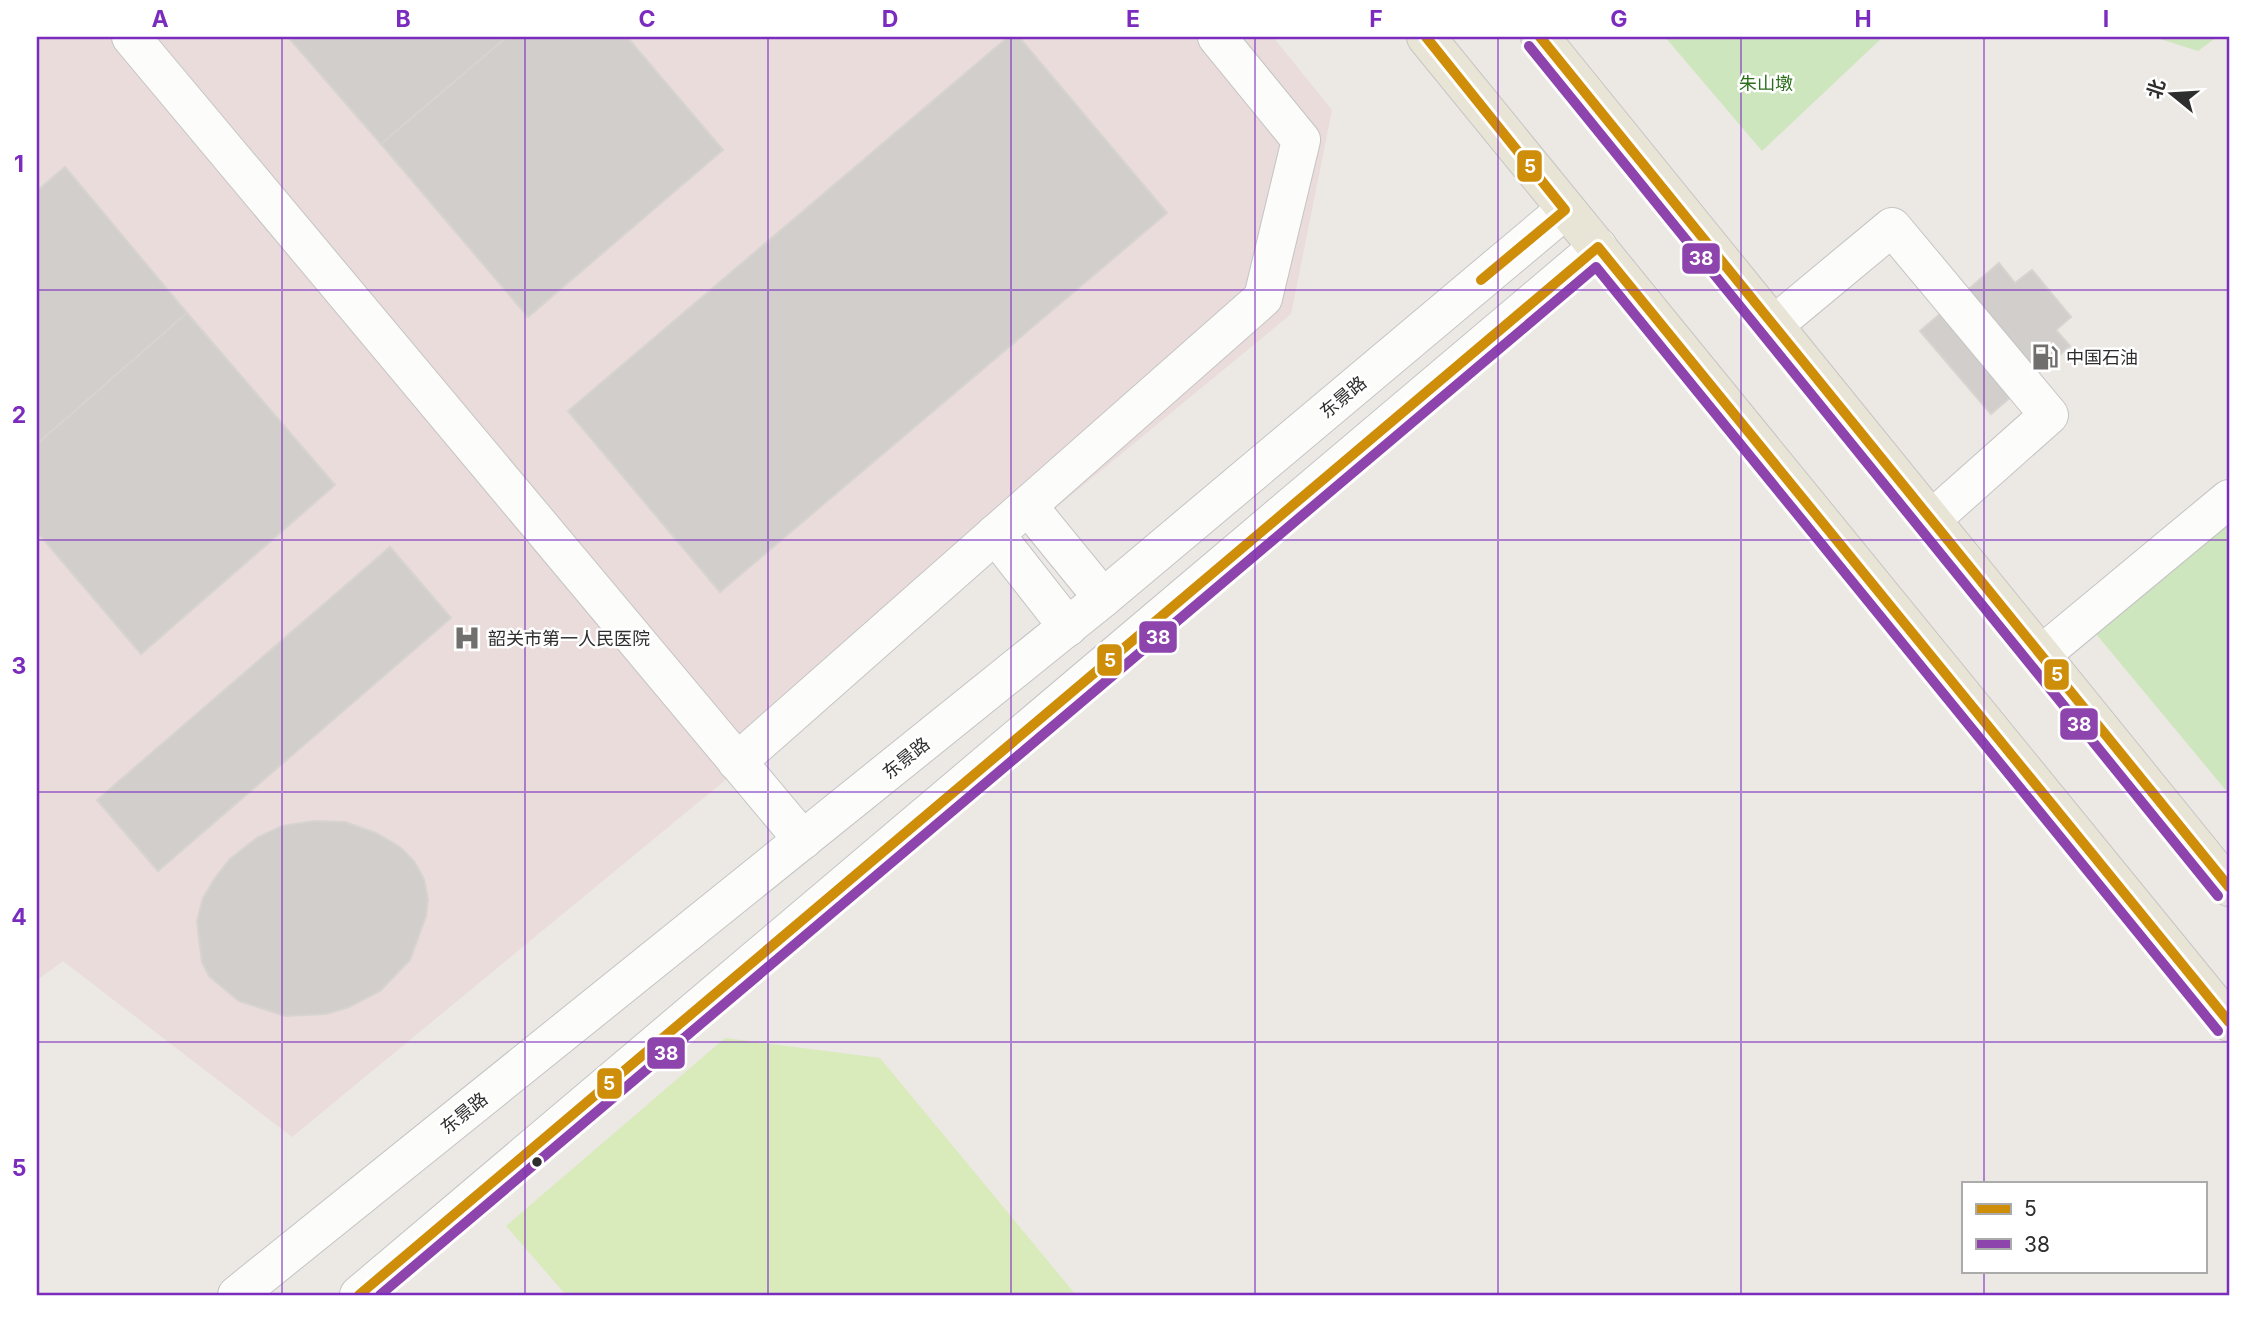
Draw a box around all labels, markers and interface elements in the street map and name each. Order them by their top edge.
text: A [151,5,169,33]
text: B [395,5,411,33]
text: C [638,5,656,33]
text: D [882,5,898,33]
text: E [1126,5,1140,33]
text: F [1369,5,1383,33]
text: G [1610,5,1628,33]
text: H [1854,5,1872,33]
text: I [2103,5,2109,33]
north arrow [2136,60,2206,130]
park label: 朱山墩 [1739,73,1793,94]
text: 北 [2142,76,2170,101]
line badge: 5 [1516,149,1543,183]
text: 1 [14,150,24,178]
text: 5 [1524,155,1536,178]
line badge: 38 [1681,242,1721,275]
text: 38 [1689,247,1713,270]
fuel station icon: 中国石油 [2030,342,2060,372]
place label: 中国石油 [2066,347,2138,368]
street label: 东景路 [1316,372,1370,422]
text: 2 [12,401,26,429]
line badge: 38 [1138,620,1178,654]
hospital icon: 韶关市第一人民医院 [452,623,482,653]
text: 38 [1146,626,1170,649]
place label: 韶关市第一人民医院 [488,628,650,649]
line badge: 5 [1096,643,1123,677]
text: 5 [1104,649,1116,672]
text: 3 [12,652,26,680]
line badge: 5 [2043,658,2070,691]
text: 5 [2051,663,2063,686]
line badge: 38 [2059,707,2099,741]
text: 38 [2067,713,2091,736]
street label: 东景路 [878,733,934,783]
text: 4 [11,903,27,931]
line badge: 38 [646,1036,686,1070]
text: 38 [654,1042,678,1065]
line badge: 5 [596,1067,623,1100]
text: 5 [603,1072,615,1095]
street label: 东景路 [436,1088,492,1138]
text: 5 [12,1154,26,1182]
unlabelled marker [530,1155,544,1169]
legend [1962,1182,2206,1272]
text: 5 [2024,1196,2037,1221]
text: 38 [2024,1232,2050,1257]

